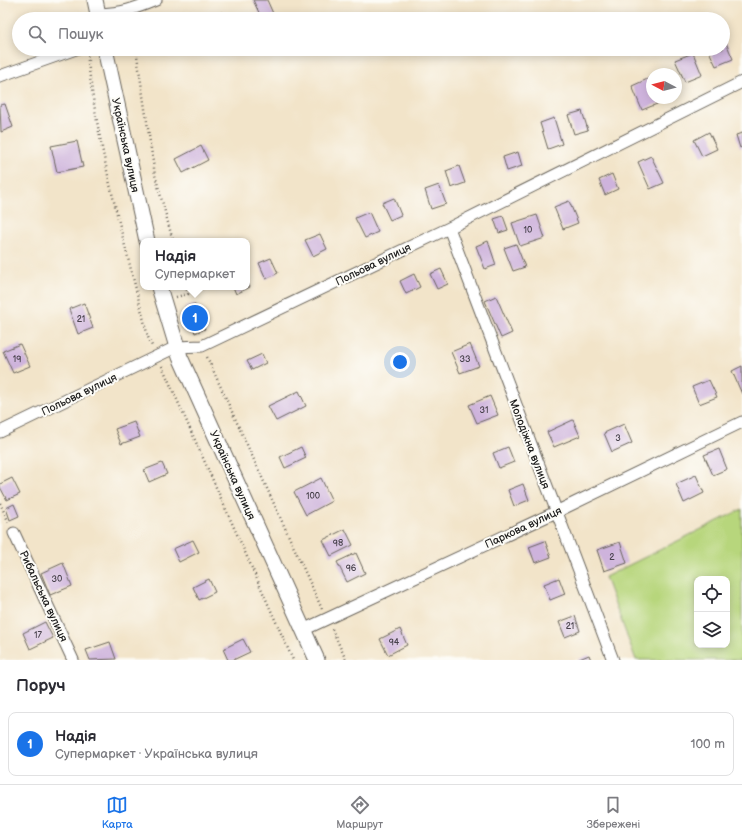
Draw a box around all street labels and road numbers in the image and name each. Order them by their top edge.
street label: Українська вулиця [109,97,142,194]
street label: Польова вулиця [333,241,413,288]
street label: Польова вулиця [39,371,119,418]
street label: Молодіжна вулиця [506,397,553,491]
street label: Українська вулиця [207,429,258,522]
street label: Паркова вулиця [483,504,564,551]
street label: Рибальська вулиця [17,549,70,644]

